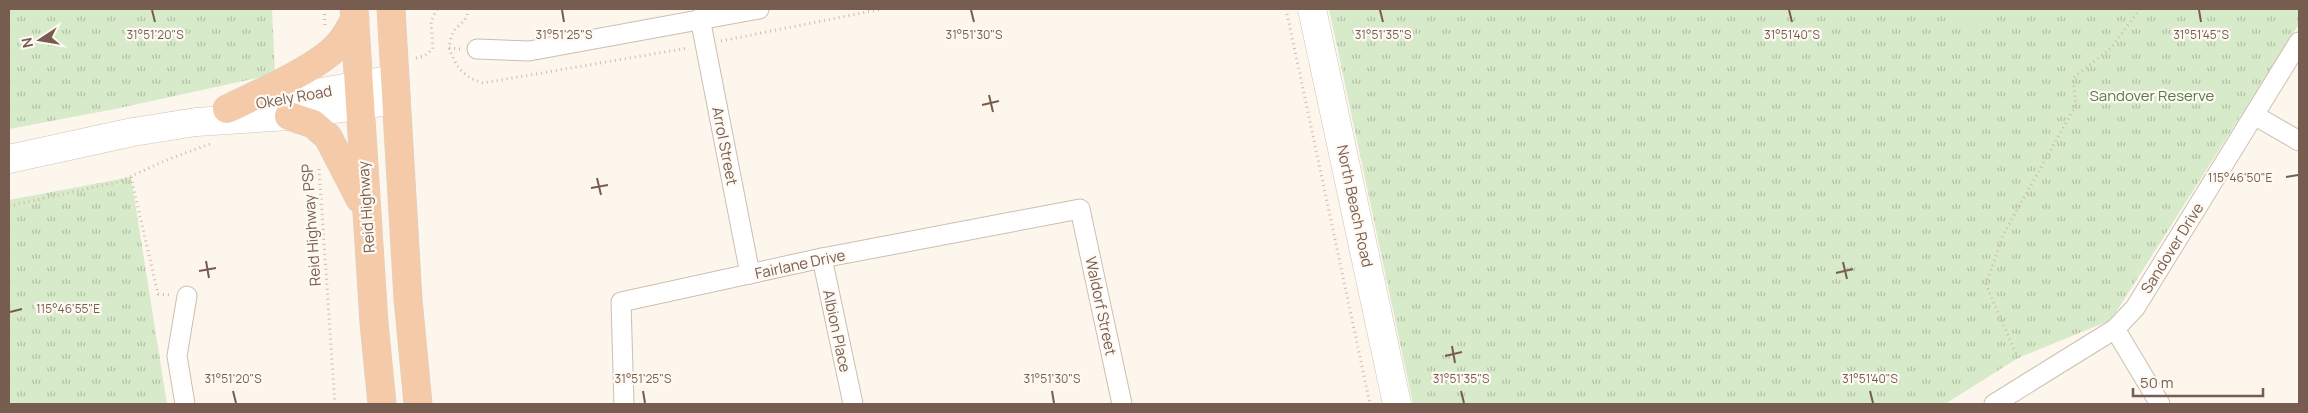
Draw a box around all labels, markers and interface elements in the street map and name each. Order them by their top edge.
north arrow [15,15,65,65]
text: 31°51'20"S [126,26,184,43]
text: 31°51'25"S [536,26,592,43]
text: 31°51'30"S [946,26,1002,43]
text: 31°51'35"S [1355,26,1411,43]
text: 31°51'40"S [1764,26,1820,43]
text: 31°51'45"S [2173,26,2229,43]
text: N [16,36,37,50]
street label: Okely Road [254,80,334,114]
park label: Sandover Reserve [2090,85,2215,106]
street label: Arrol Street [707,105,743,187]
street label: North Beach Road [1332,143,1378,269]
street label: Reid Highway [352,160,380,254]
street label: Reid Highway PSP [296,163,326,287]
text: 115°46'50"E [2208,169,2272,186]
street label: Sandover Drive [2136,198,2208,297]
street label: Fairlane Drive [753,244,847,284]
street label: Waldorf Street [1080,255,1122,357]
street label: Albion Place [818,288,856,374]
text: 115°46'55"E [36,300,100,317]
scale bar [2133,366,2263,398]
text: 31°51'20"S [204,370,262,387]
text: 31°51'25"S [615,370,671,387]
text: 31°51'30"S [1024,370,1080,387]
text: 31°51'35"S [1433,370,1489,387]
text: 31°51'40"S [1842,370,1898,387]
text: 50 m [2140,372,2174,393]

